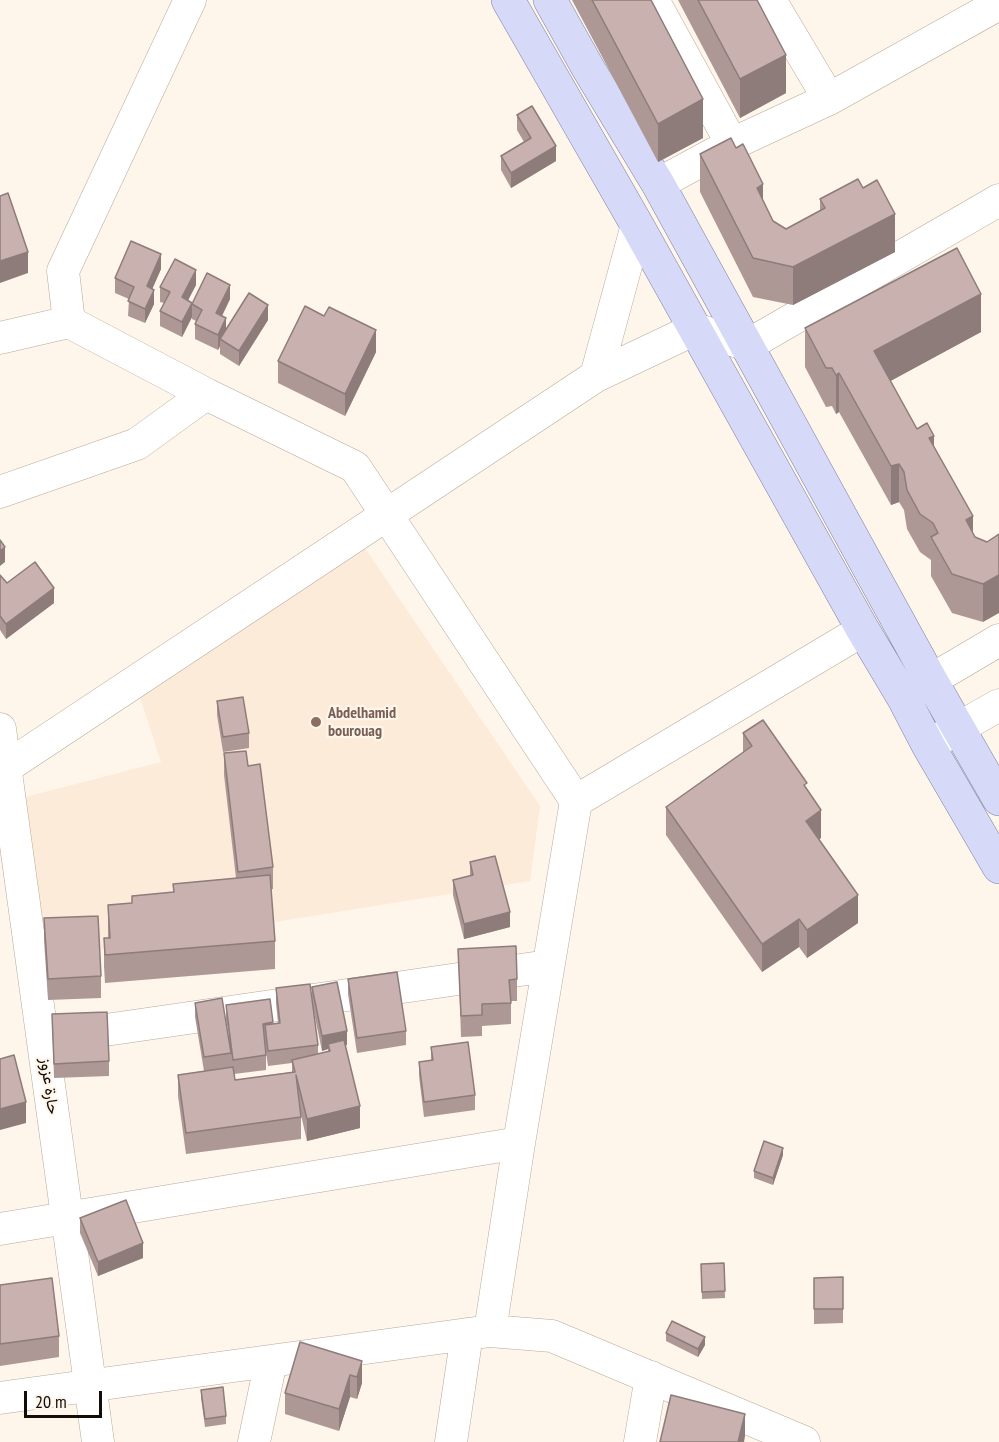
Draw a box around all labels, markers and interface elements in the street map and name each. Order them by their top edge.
place label: Abdelhamid bourouag [328,703,396,741]
marker: Abdelhamid bourouag [309,715,323,729]
street label: حارة عزوز [36,1057,62,1115]
scale bar [27,1379,105,1417]
text: 20 m [35,1390,67,1413]

